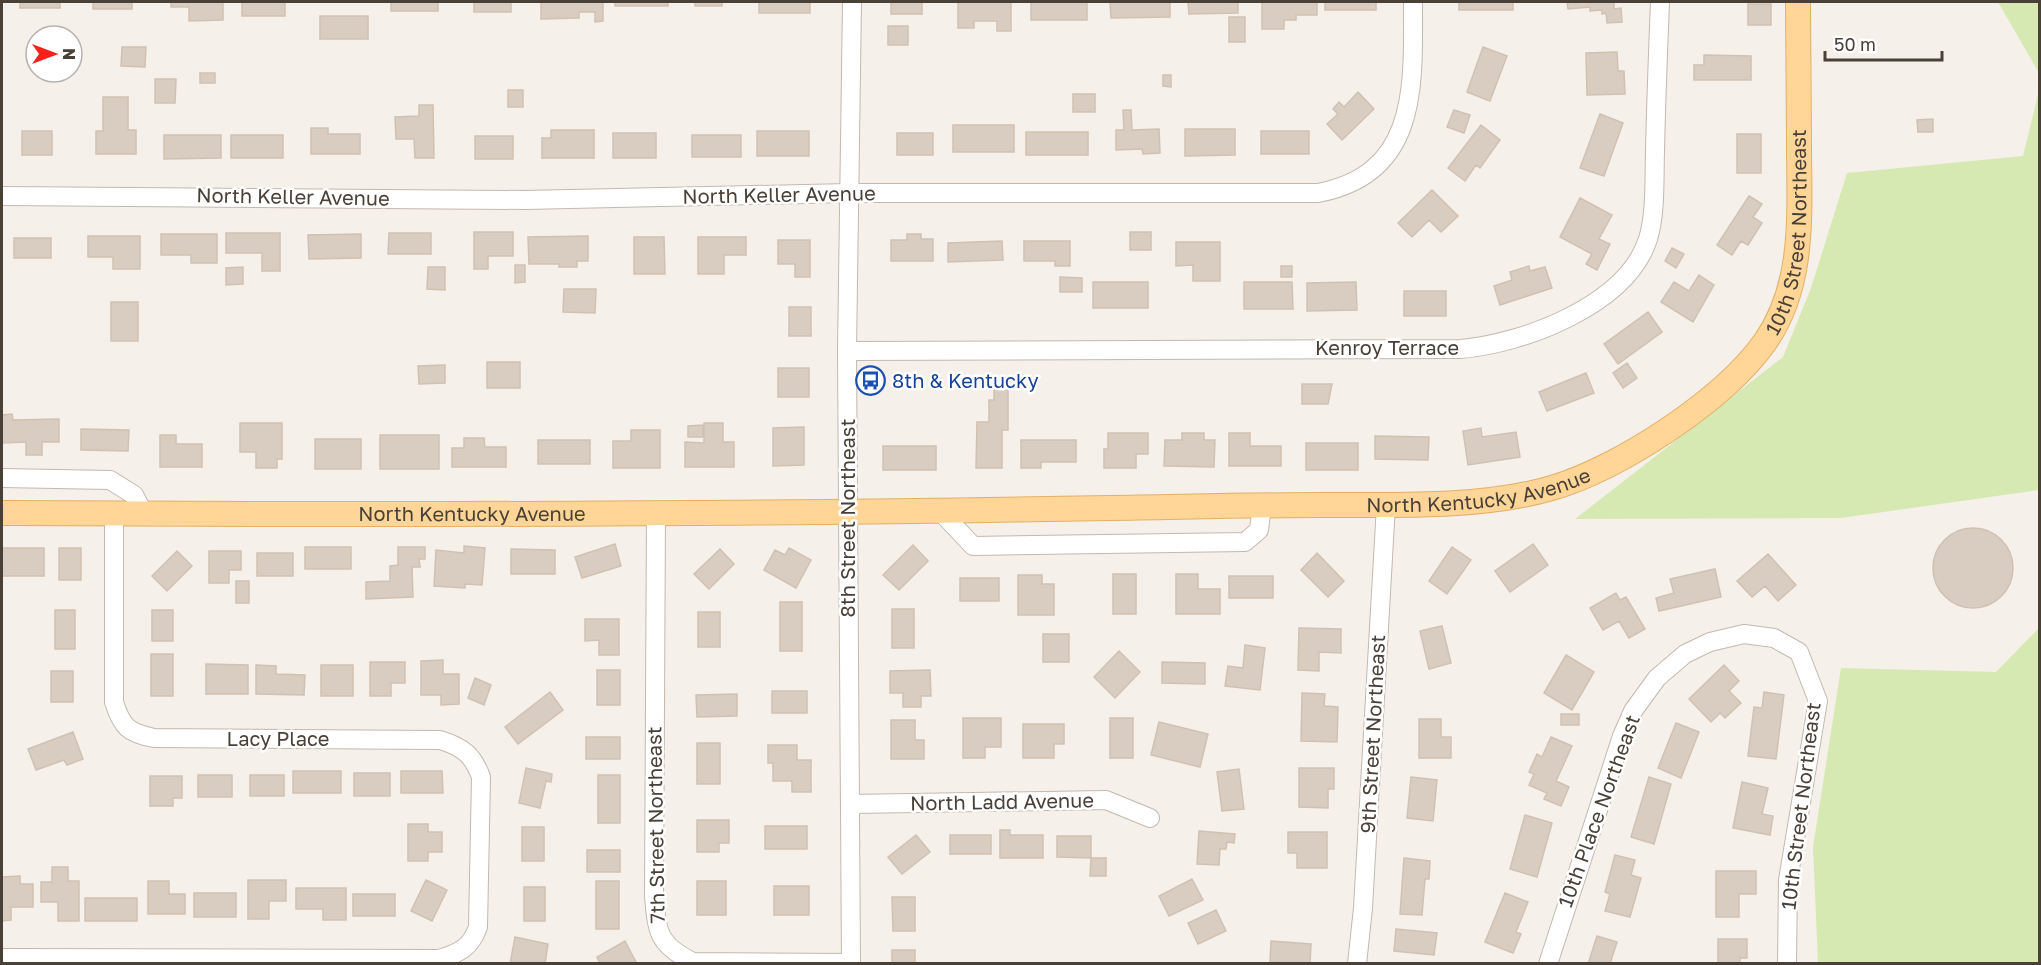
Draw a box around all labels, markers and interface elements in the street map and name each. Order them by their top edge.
north arrow [24,24,84,84]
scale bar [1825,24,1942,62]
text: 50 m [1834,33,1876,55]
text: N [59,48,79,60]
street label: 10th Street Northeast [1760,129,1810,339]
street label: North Keller Avenue [682,180,876,208]
street label: North Keller Avenue [196,182,390,210]
street label: Kenroy Terrace [1315,335,1459,359]
bus stop icon: 8th & Kentucky [855,365,887,397]
place label: 8th & Kentucky [892,368,1039,392]
street label: 8th Street Northeast [835,419,859,617]
street label: North Kentucky Avenue [1366,462,1594,516]
street label: North Kentucky Avenue [358,501,586,525]
street label: 9th Street Northeast [1355,634,1389,834]
street label: 10th Street Northeast [1775,701,1825,911]
street label: 10th Place Northeast [1552,711,1644,910]
street label: Lacy Place [227,726,329,750]
street label: 7th Street Northeast [641,726,669,924]
street label: North Ladd Avenue [910,787,1094,815]

